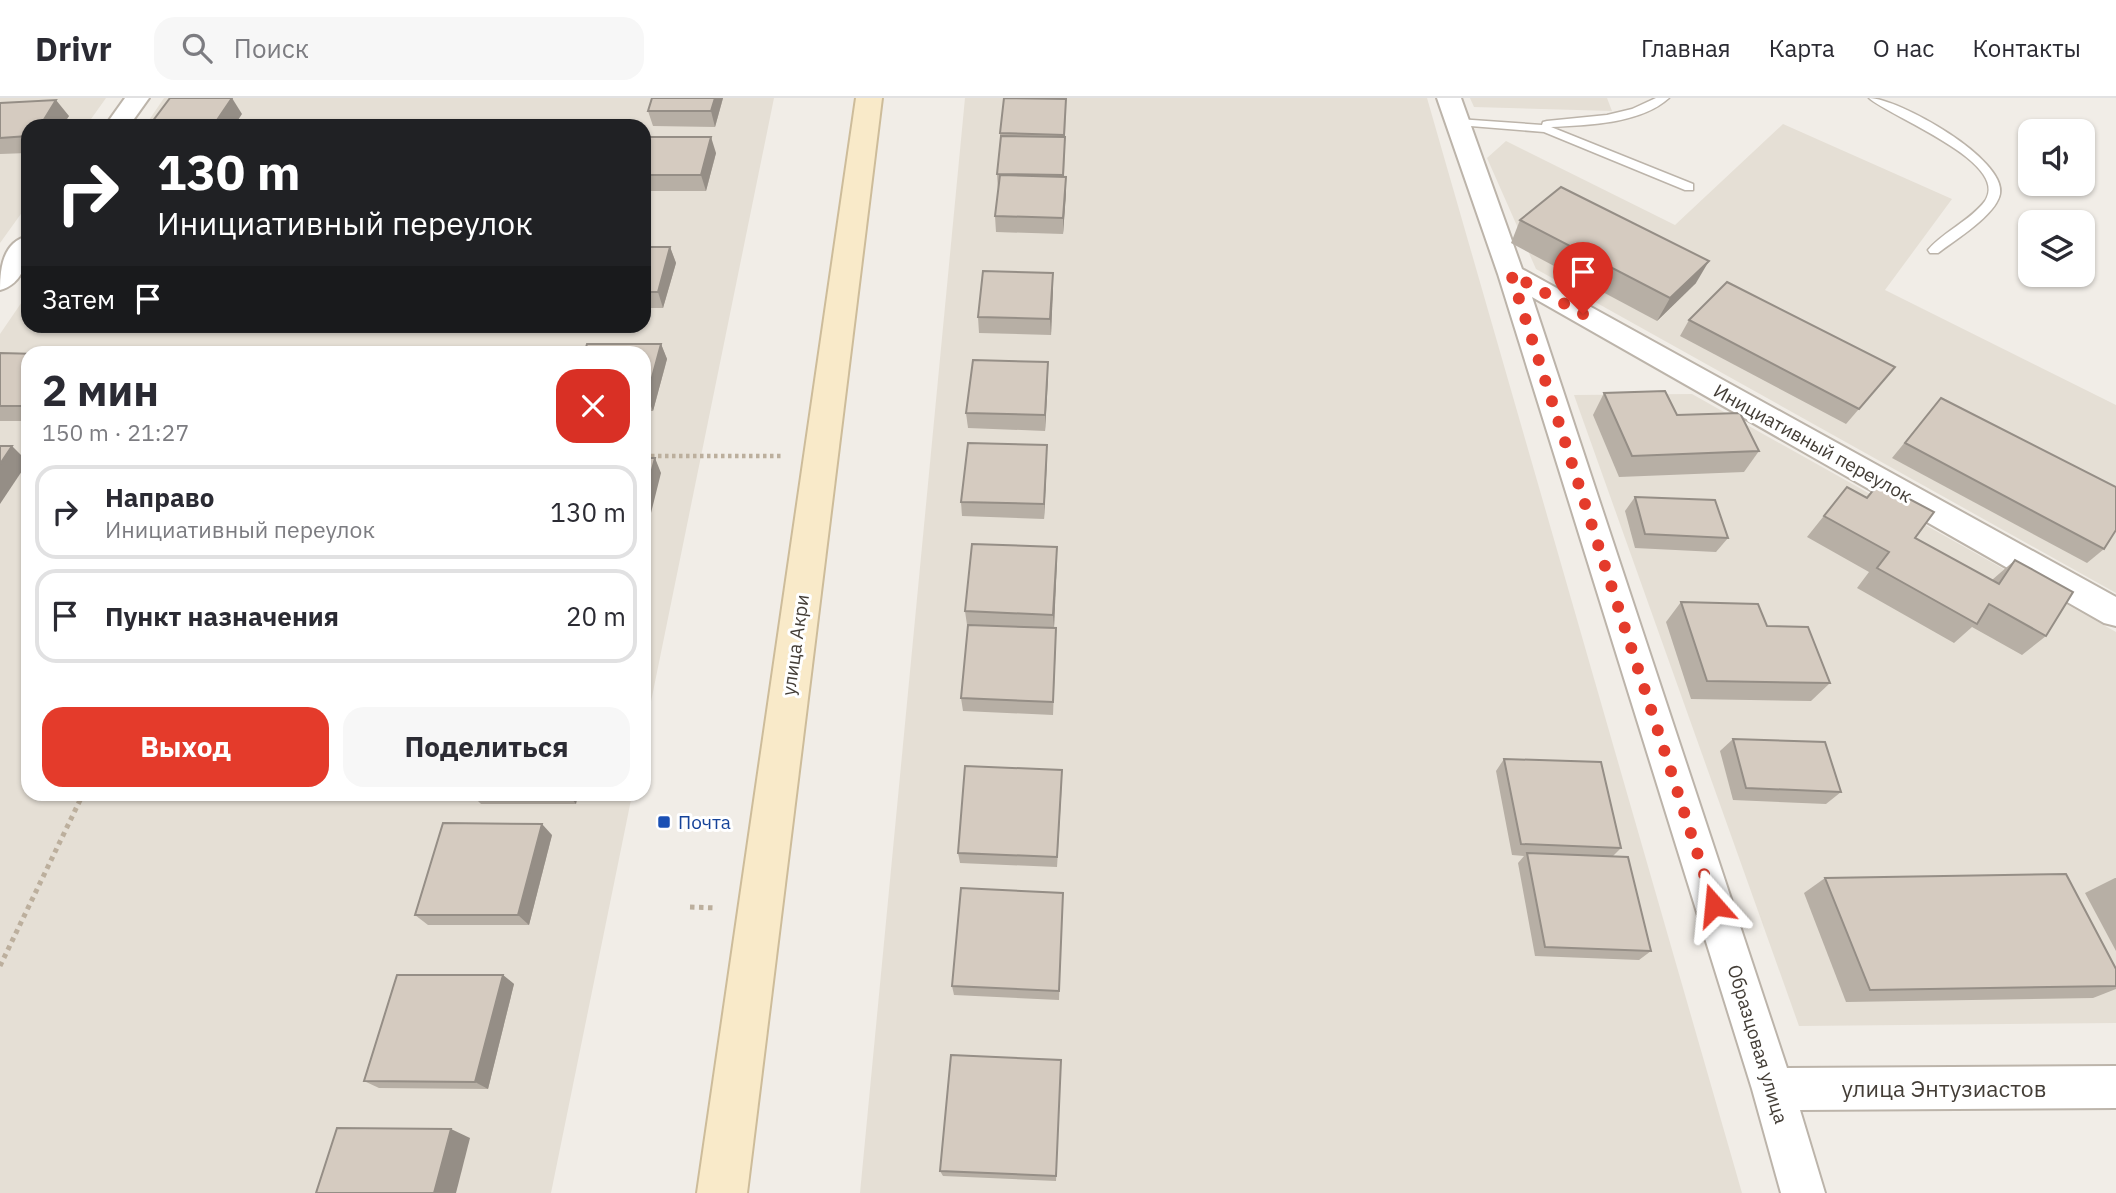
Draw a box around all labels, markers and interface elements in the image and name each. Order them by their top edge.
search box [154,17,644,80]
text: Drivr [35,27,112,70]
icon: search [178,29,216,67]
text: Поиск [234,31,309,65]
text: Главная [1641,32,1731,64]
text: Карта [1769,32,1835,64]
text: О нас [1873,32,1934,64]
text: Контакты [1972,32,2081,64]
map controls [2018,119,2095,287]
button: sound [2018,119,2095,196]
text: 130 m [157,140,301,203]
icon: right [42,147,133,238]
text: Инициативный переулок [157,202,533,244]
button: layers [2018,210,2095,287]
pin [1553,242,1613,314]
icon: arrive [1564,253,1602,291]
icon: arrive [129,280,167,318]
text: Затем [42,282,115,316]
text: 2 мин [42,363,159,418]
button: close [556,369,630,443]
street label: Инициативный переулок [1710,378,1916,508]
text: 150 m · 21:27 [42,417,189,447]
text: Направо [105,480,214,514]
icon: right [46,493,84,531]
text: 130 m [550,495,626,529]
text: Инициативный переулок [105,514,375,544]
street label: улица Акри [776,593,814,697]
icon: arrive [46,597,84,635]
text: Пункт назначения [105,599,339,633]
text: 20 m [566,599,626,633]
button: Выход [42,707,329,787]
button: Поделиться [343,707,630,787]
place label: Почта [678,810,731,834]
marker: Почта [656,814,672,830]
position arrow [1677,868,1751,942]
street label: Образцовая улица [1722,962,1794,1126]
street label: улица Энтузиастов [1842,1073,2046,1103]

